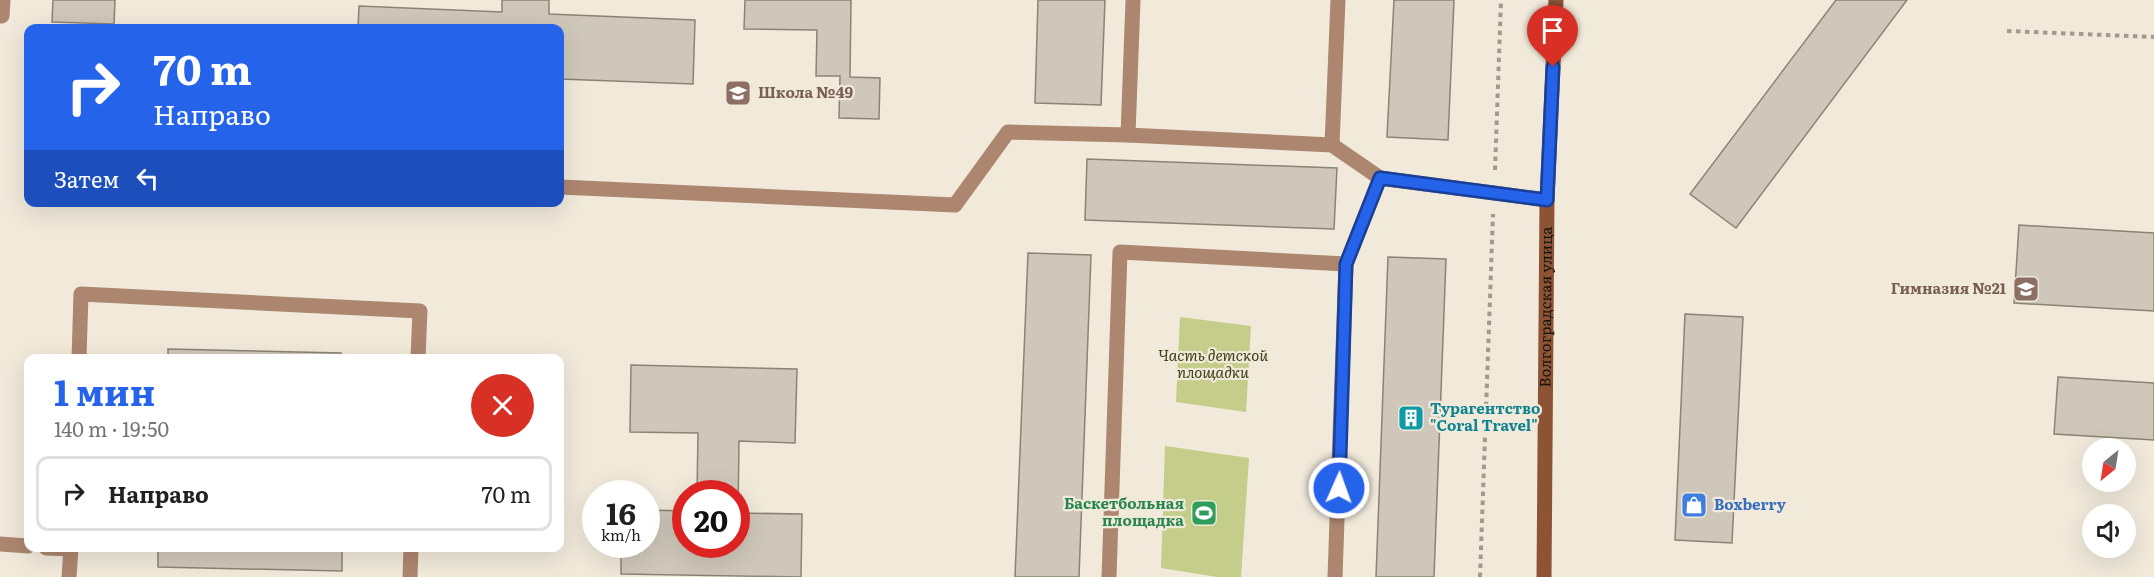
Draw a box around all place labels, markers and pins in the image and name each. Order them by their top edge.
pin [1527,5,1578,67]
school or university icon: Школа №49 [723,78,753,108]
place label: Школа №49 [758,80,853,103]
school or university icon: Гимназия №21 [2011,274,2041,304]
place label: Гимназия №21 [1891,276,2006,299]
place label: Турагентство "Coral Travel" [1430,396,1540,436]
building icon: Турагентство "Coral Travel" [1396,403,1426,433]
shop icon: Boxberry [1679,490,1709,520]
place label: Баскетбольная площадка [1064,491,1184,531]
place label: Boxberry [1714,492,1787,515]
sports icon: Баскетбольная площадка [1189,498,1219,528]

